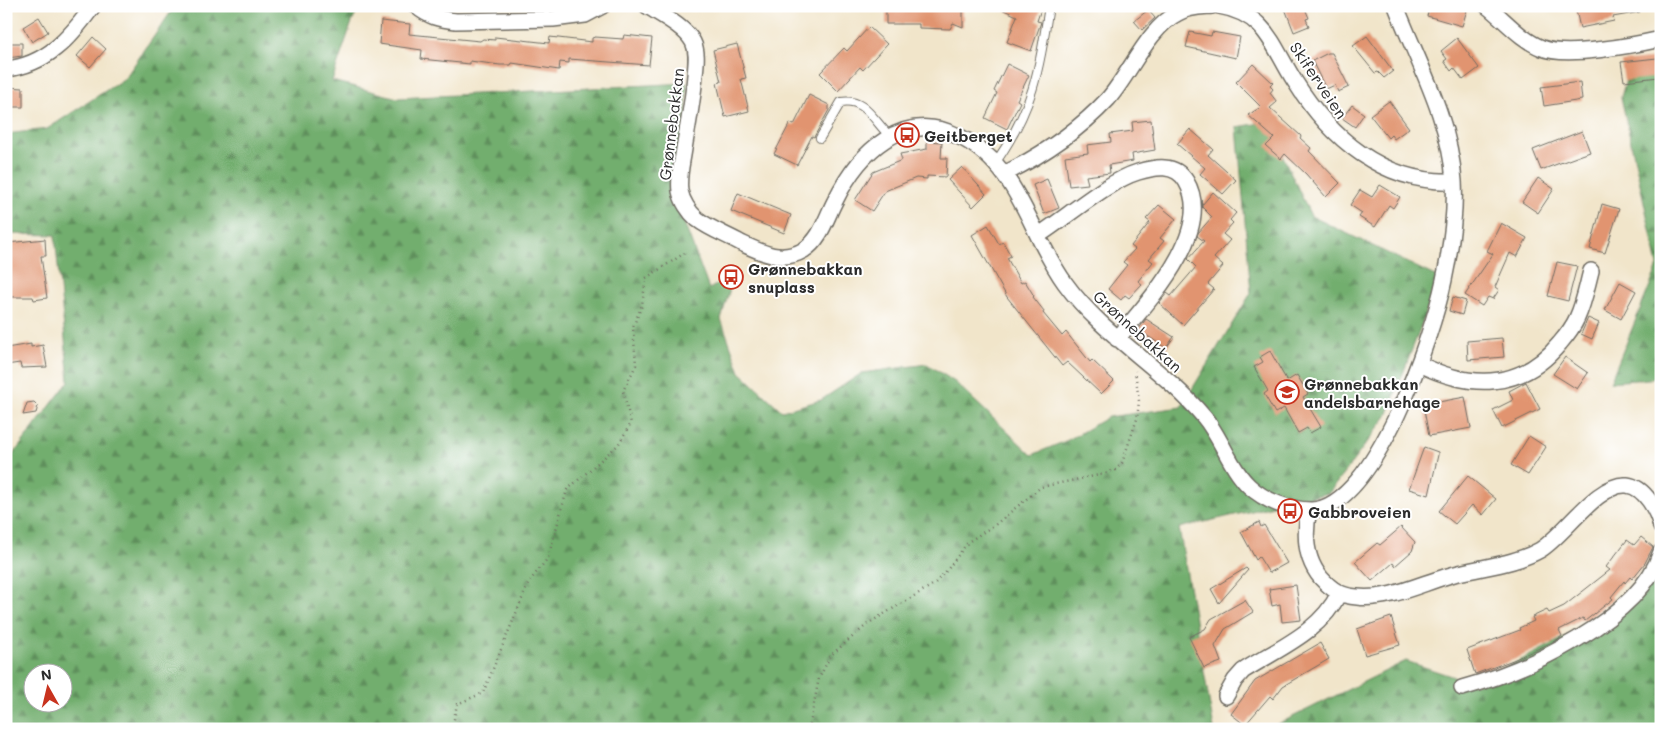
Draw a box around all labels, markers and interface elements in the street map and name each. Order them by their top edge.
street label: Skiferveien [1286,37,1352,123]
street label: Grønnebakkan [654,67,688,181]
bus stop icon: Geitberget [894,122,920,148]
place label: Geitberget [924,125,1013,146]
place label: Grønnebakkan snuplass [748,258,863,297]
bus stop icon: Grønnebakkan snuplass [718,264,744,290]
street label: Grønnebakkan [1089,285,1187,377]
place label: Grønnebakkan andelsbarnehage [1304,373,1440,412]
school or university icon: Grønnebakkan andelsbarnehage [1274,379,1300,405]
bus stop icon: Gabbroveien [1277,498,1303,524]
place label: Gabbroveien [1308,501,1411,522]
north arrow [22,662,72,712]
text: N [40,664,53,685]

